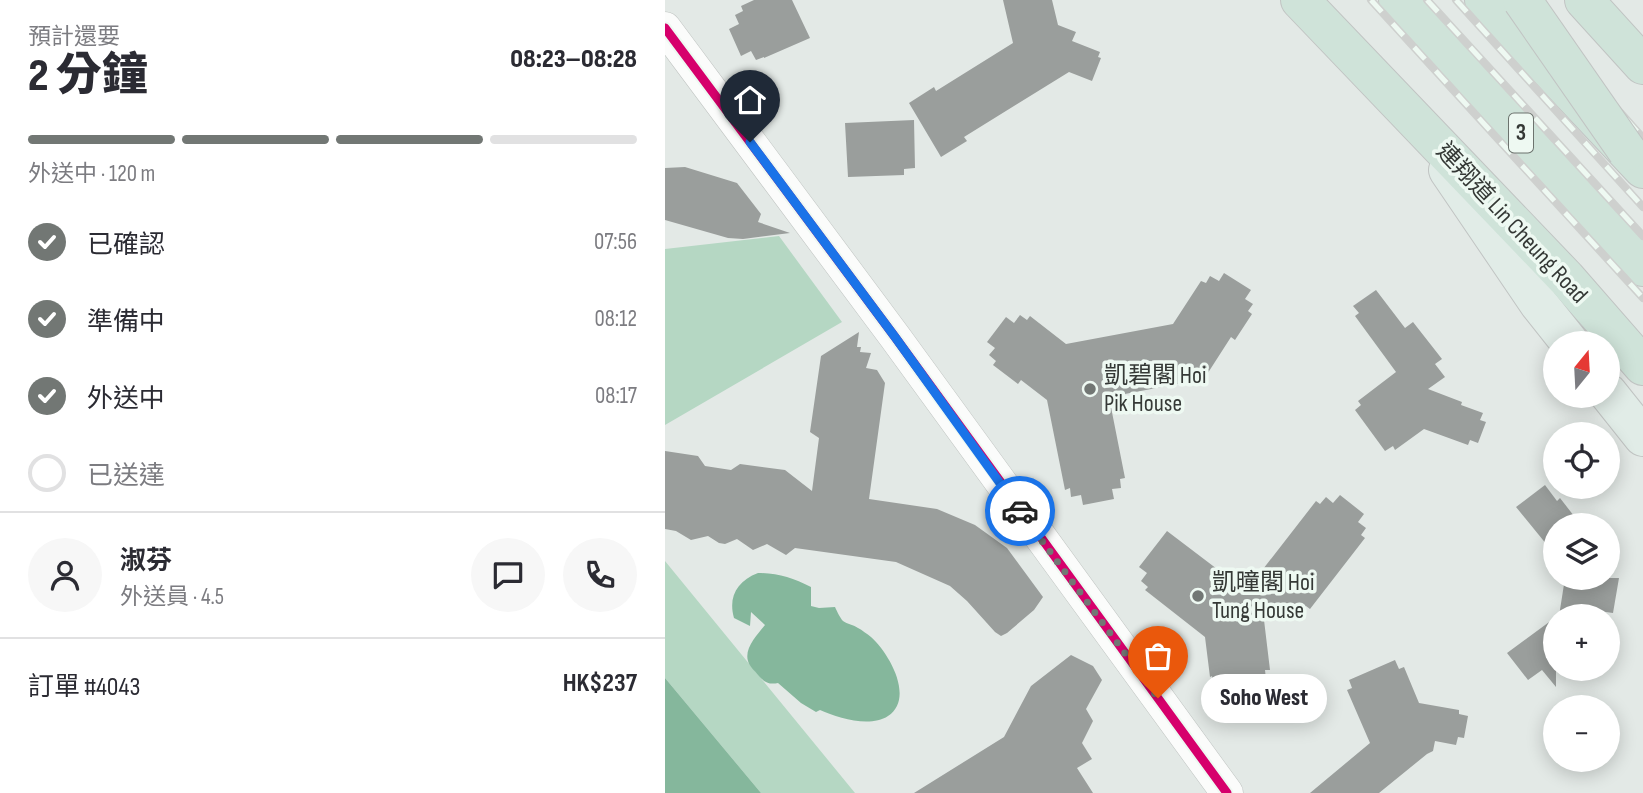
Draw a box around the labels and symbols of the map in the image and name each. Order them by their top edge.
pin [720,70,780,142]
road number: 3 [1509,114,1533,152]
street label: 連翔道 Lin Cheung Road [1430,137,1594,309]
north arrow [1543,331,1621,408]
place label: 凱碧閣 Hoi Pik House [1104,361,1206,418]
marker: 凱碧閣 Hoi Pik House [1082,381,1098,397]
courier [985,476,1055,546]
place label: 凱曈閣 Hoi Tung House [1212,568,1314,625]
marker: 凱曈閣 Hoi Tung House [1190,588,1206,604]
pin [1128,626,1188,698]
callout: Soho West [1200,674,1326,722]

